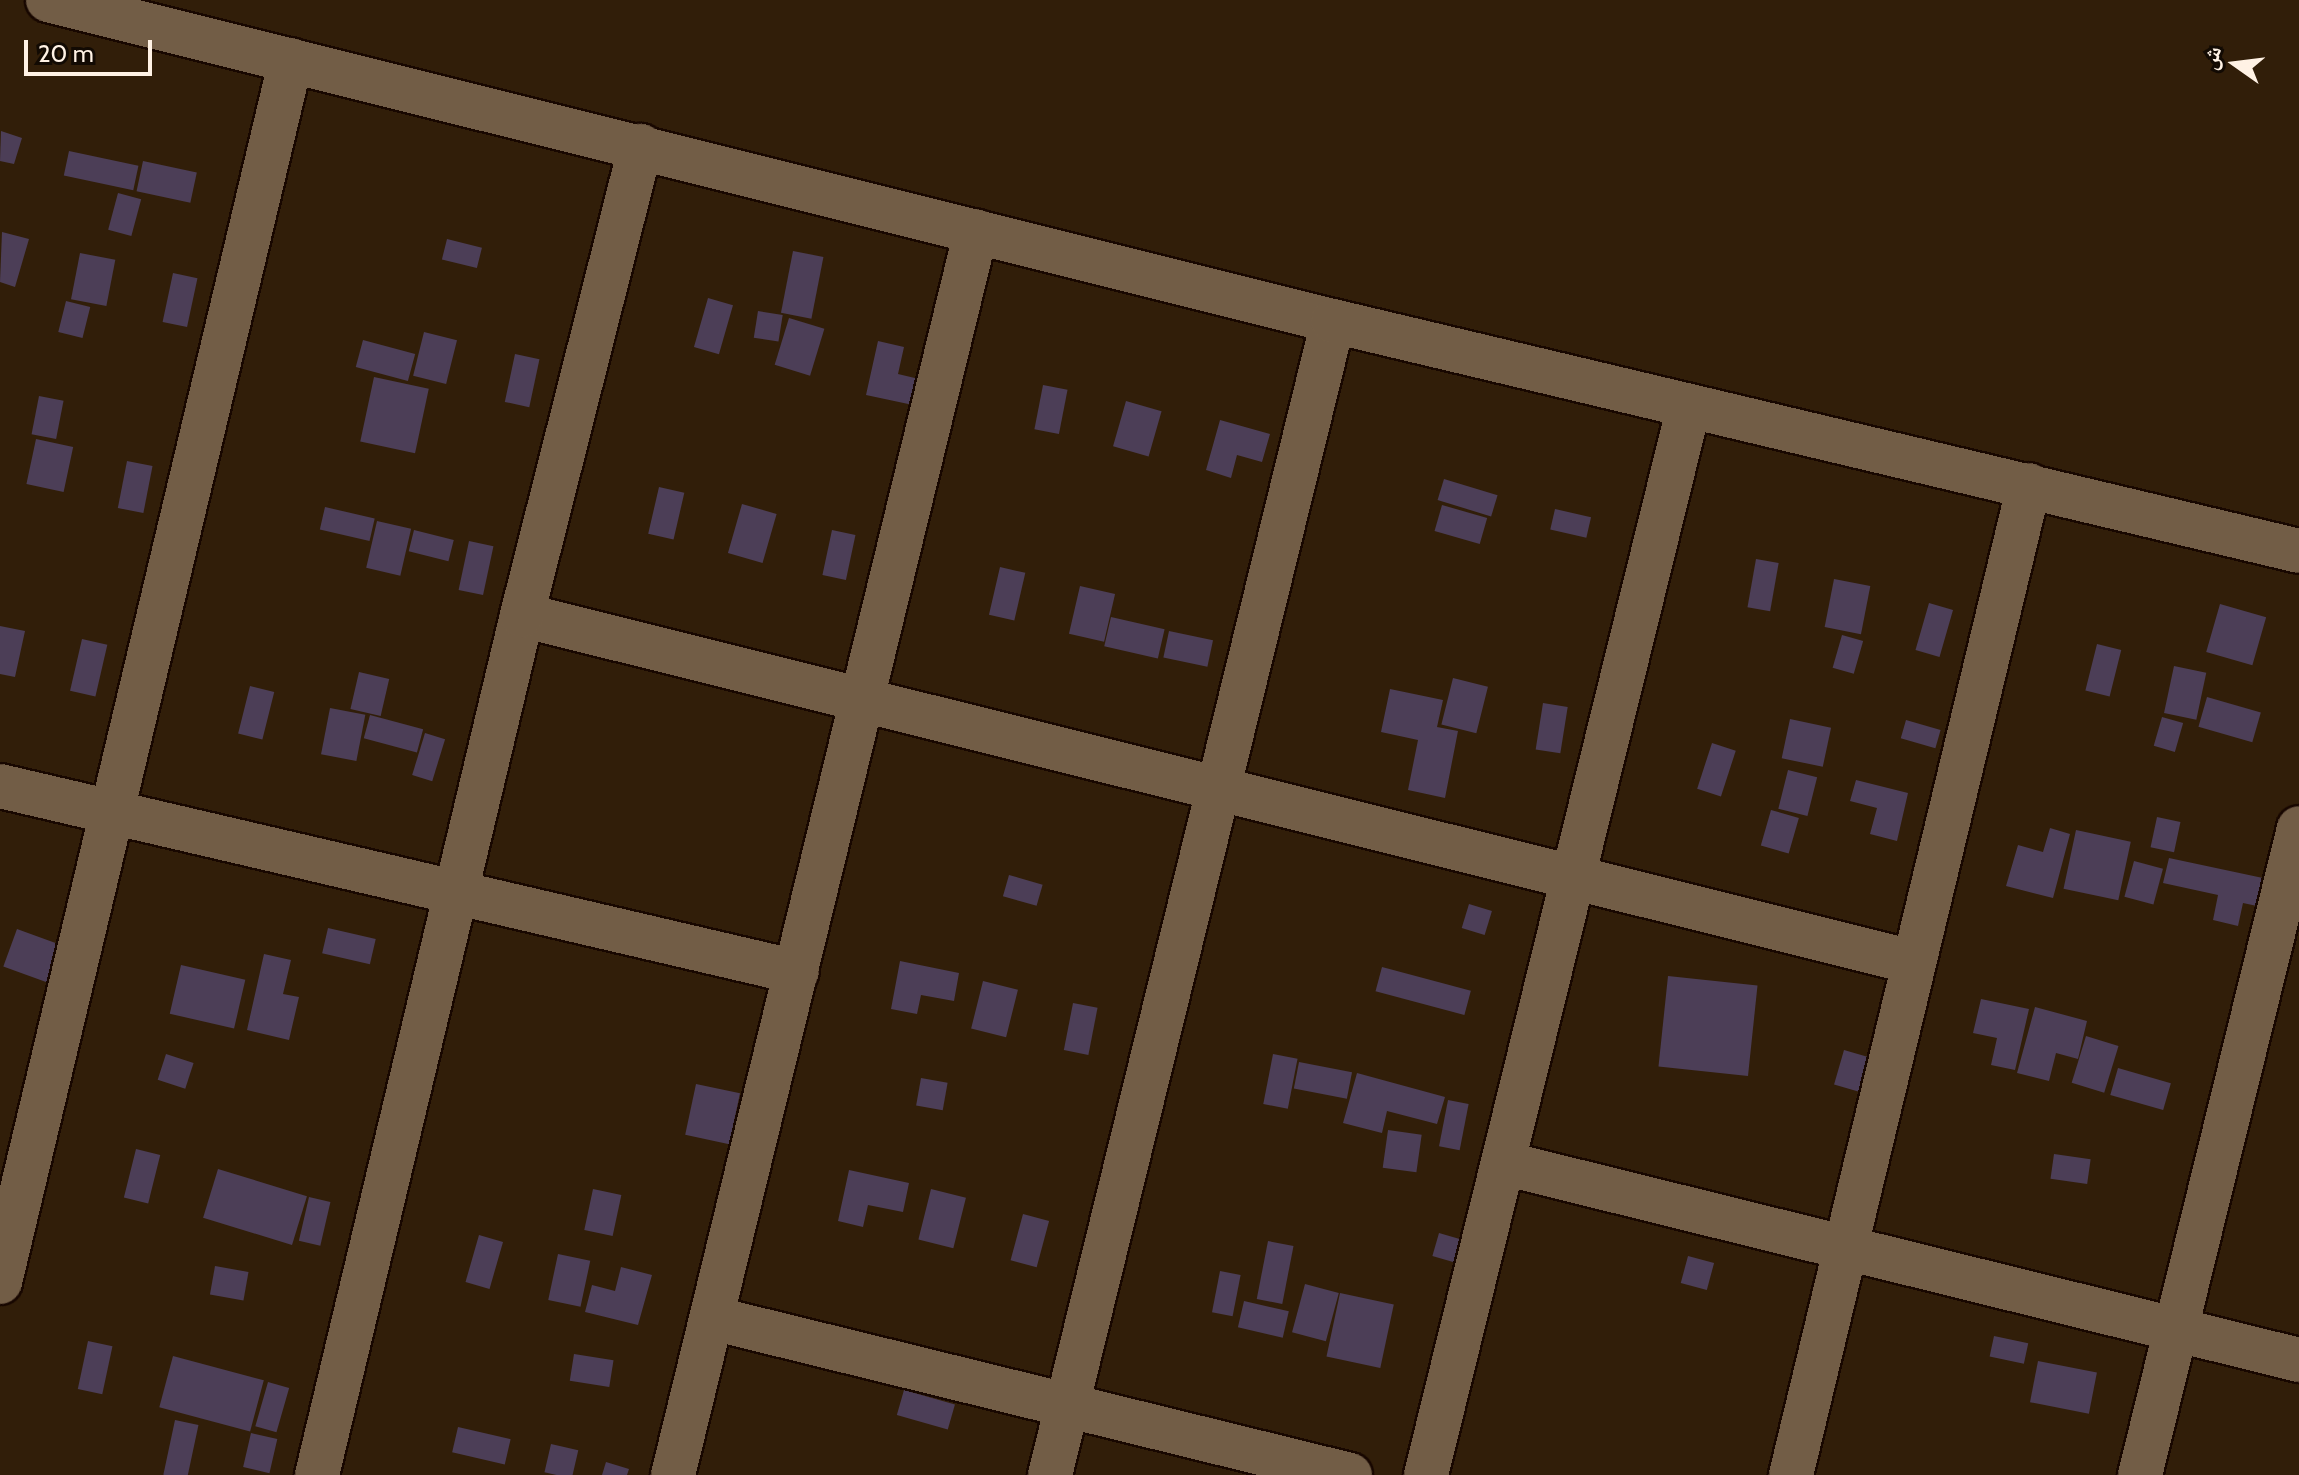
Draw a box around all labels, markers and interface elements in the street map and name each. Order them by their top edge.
scale bar [28,24,156,74]
north arrow [2195,24,2275,104]
text: 20 m [38,39,94,68]
text: ش [2195,43,2227,73]

